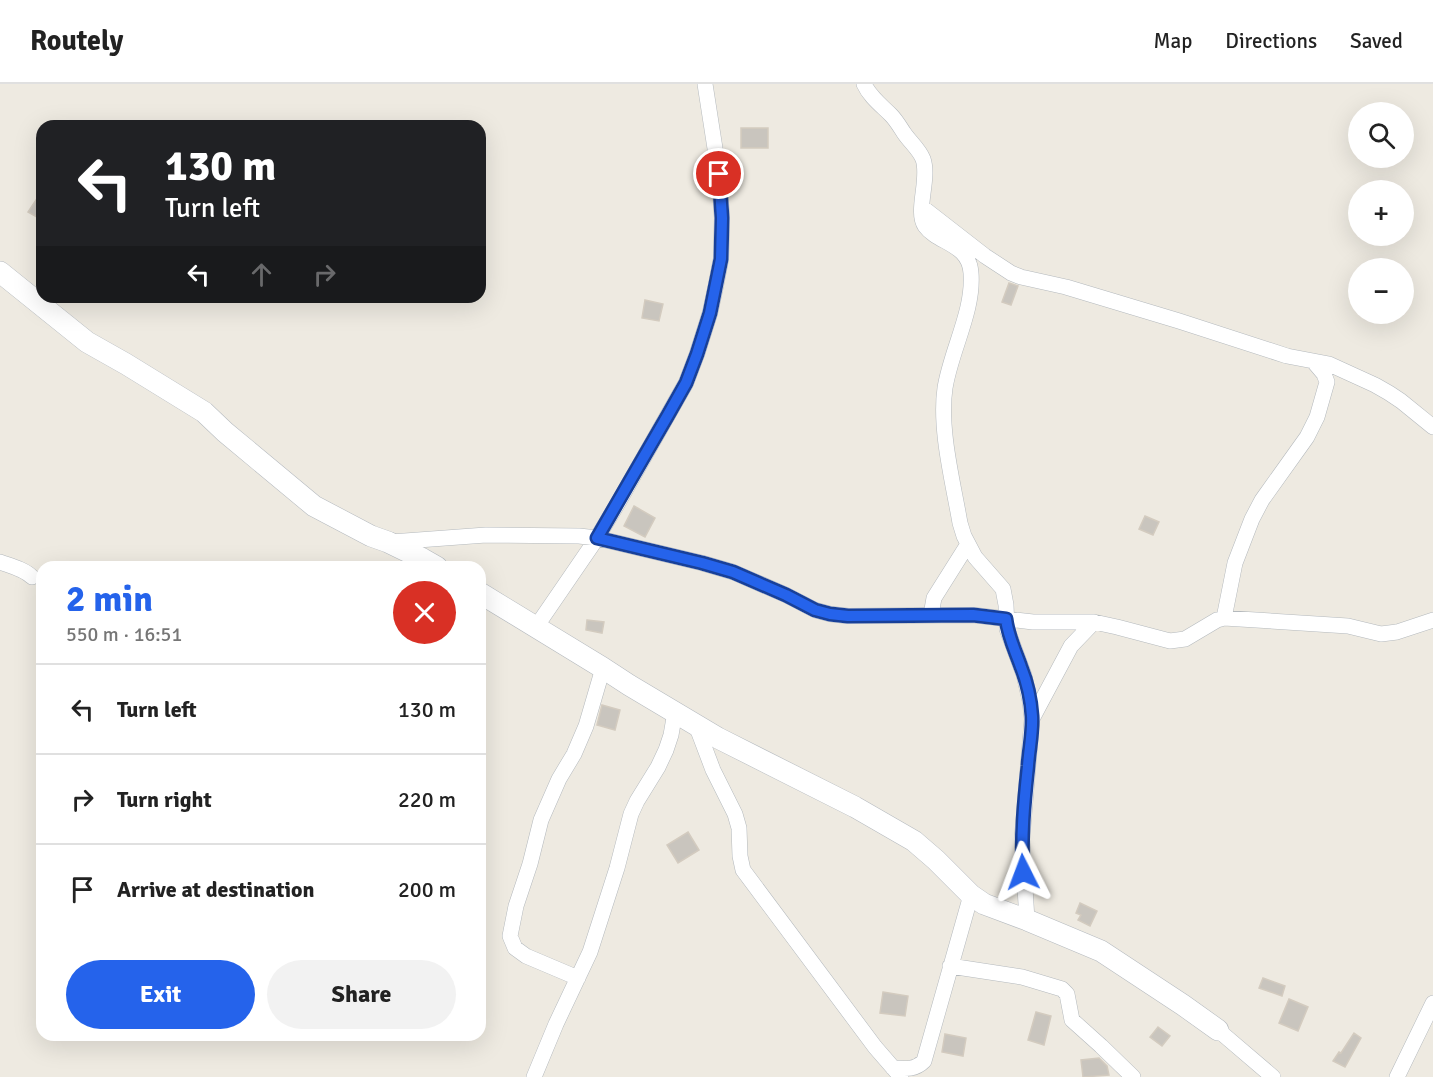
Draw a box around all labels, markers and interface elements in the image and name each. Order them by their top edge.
text: Routely [30,24,123,58]
text: Map [1154,28,1192,54]
text: Directions [1225,28,1317,54]
text: Saved [1350,28,1403,54]
map controls [1348,102,1414,324]
button: search [1348,102,1414,168]
text: 130 m [165,141,276,192]
icon: left [66,144,144,222]
pin [693,148,744,199]
icon: arrive [702,157,735,190]
button: + [1348,180,1414,246]
text: Turn left [165,192,260,225]
icon: left [182,258,215,291]
icon: ahead [245,258,278,291]
icon: right [308,258,341,291]
button: − [1348,258,1414,324]
text: 2 min [66,577,153,622]
button: close [393,581,456,644]
text: 550 m · 16:51 [66,622,182,647]
icon: left [66,693,99,726]
text: Turn left [117,696,197,723]
text: 130 m [398,696,456,723]
icon: right [66,783,99,816]
text: Turn right [117,786,212,813]
text: 220 m [398,786,456,813]
position arrow [991,840,1055,904]
icon: arrive [66,873,99,906]
text: Arrive at destination [117,876,314,903]
text: 200 m [398,876,456,903]
button: Exit [66,960,255,1029]
button: Share [267,960,456,1029]

